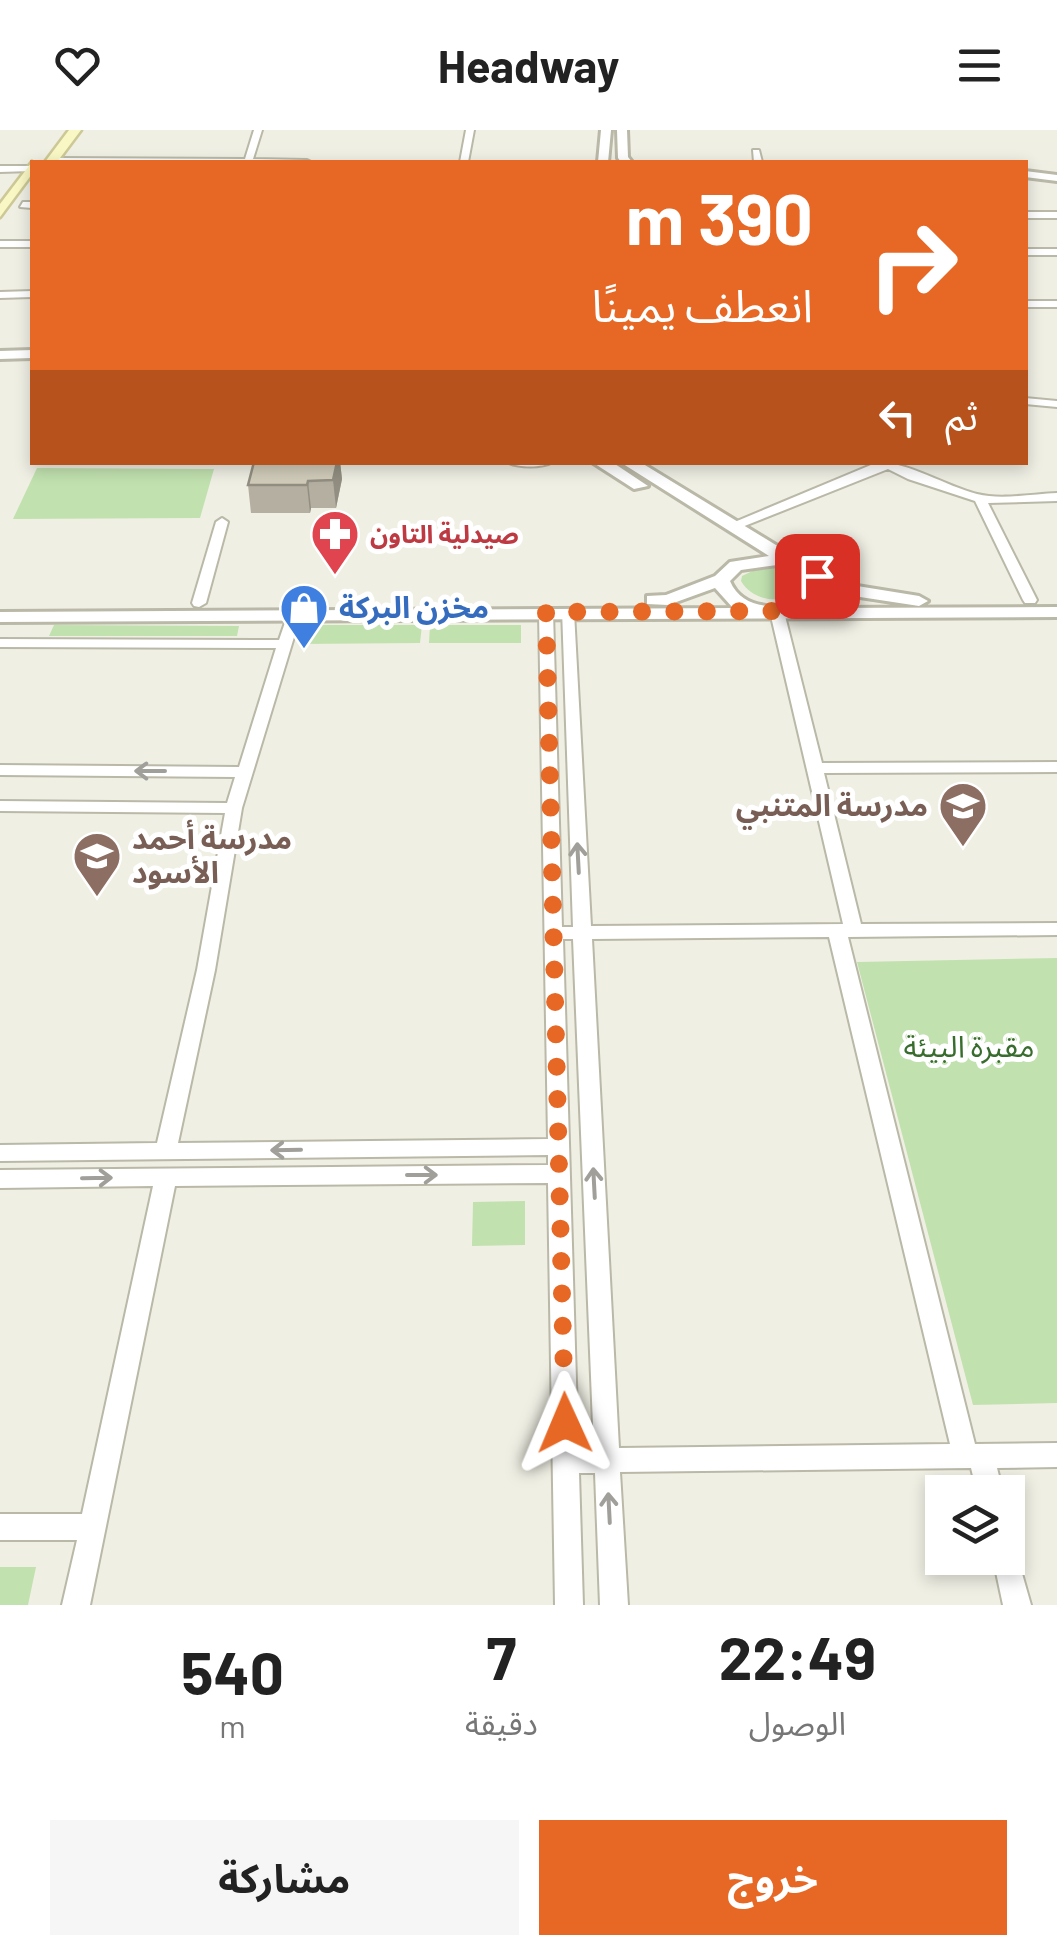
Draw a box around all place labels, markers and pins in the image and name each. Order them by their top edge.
pharmacy icon: صيدلية التاون [309,508,361,576]
place label: صيدلية التاون [370,518,519,549]
pin [775,534,860,619]
shop icon: مخزن البركة [278,582,330,650]
place label: مخزن البركة [339,588,489,625]
school or university icon: مدرسة المتنبي [937,780,989,848]
place label: مدرسة المتنبي [736,786,928,830]
place label: مدرسة أحمد الأسود [132,819,292,890]
school or university icon: مدرسة أحمد الأسود [71,830,123,898]

